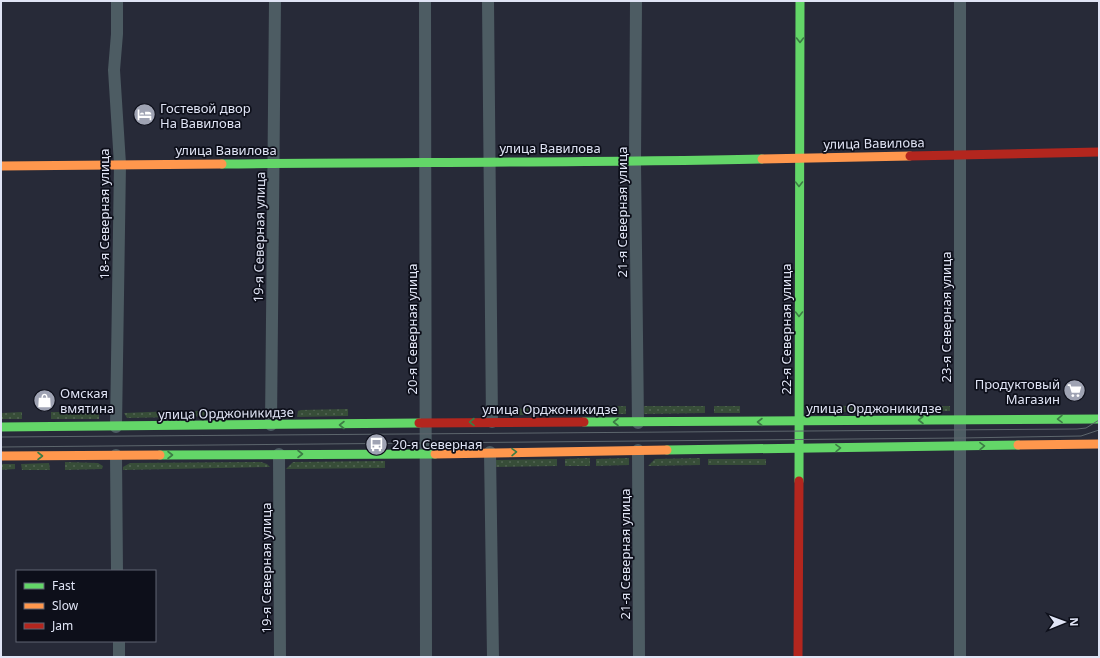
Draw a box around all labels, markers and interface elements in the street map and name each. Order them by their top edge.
one-way arrow [796,37,804,43]
place label: Гостевой двор На Вавилова [160,99,251,132]
hotel icon: Гостевой двор На Вавилова [131,102,157,128]
street label: улица Вавилова [823,133,925,153]
street label: улица Вавилова [499,139,601,157]
street label: улица Вавилова [175,141,277,159]
street label: 21-я Северная улица [613,147,631,277]
street label: 18-я Северная улица [95,149,113,279]
street label: 19-я Северная улица [249,171,269,303]
one-way arrow [795,181,803,187]
street label: 23-я Северная улица [937,252,955,382]
street label: 20-я Северная улица [403,264,421,394]
street label: 22-я Северная улица [777,264,795,394]
one-way arrow [795,311,803,317]
place label: Продуктовый Магазин [975,375,1060,408]
supermarket icon: Продуктовый Магазин [1062,378,1088,404]
place label: Oмская вмятина [60,384,114,417]
shop icon: Oмская вмятина [31,387,57,413]
street label: улица Орджоникидзе [806,399,942,417]
street label: улица Орджоникидзе [482,400,618,418]
street label: улица Орджоникидзе [158,403,294,423]
one-way arrow [1057,415,1063,423]
one-way arrow [918,416,924,424]
one-way arrow [469,418,475,426]
one-way arrow [613,418,619,427]
one-way arrow [757,418,763,426]
one-way arrow [339,421,345,429]
bus stop icon: 20-я Северная [363,431,389,457]
place label: 20-я Северная [392,435,483,453]
one-way arrow [979,442,985,450]
one-way arrow [835,444,841,453]
one-way arrow [511,448,517,456]
one-way arrow [297,450,303,458]
one-way arrow [167,451,173,459]
one-way arrow [37,452,43,460]
street label: 21-я Северная улица [616,489,634,619]
street label: 19-я Северная улица [257,503,275,633]
legend [16,570,156,642]
text: Fast [52,577,76,594]
text: Slow [52,597,79,614]
north arrow [1044,602,1084,642]
text: Jam [51,617,73,634]
text: N [1067,617,1082,626]

